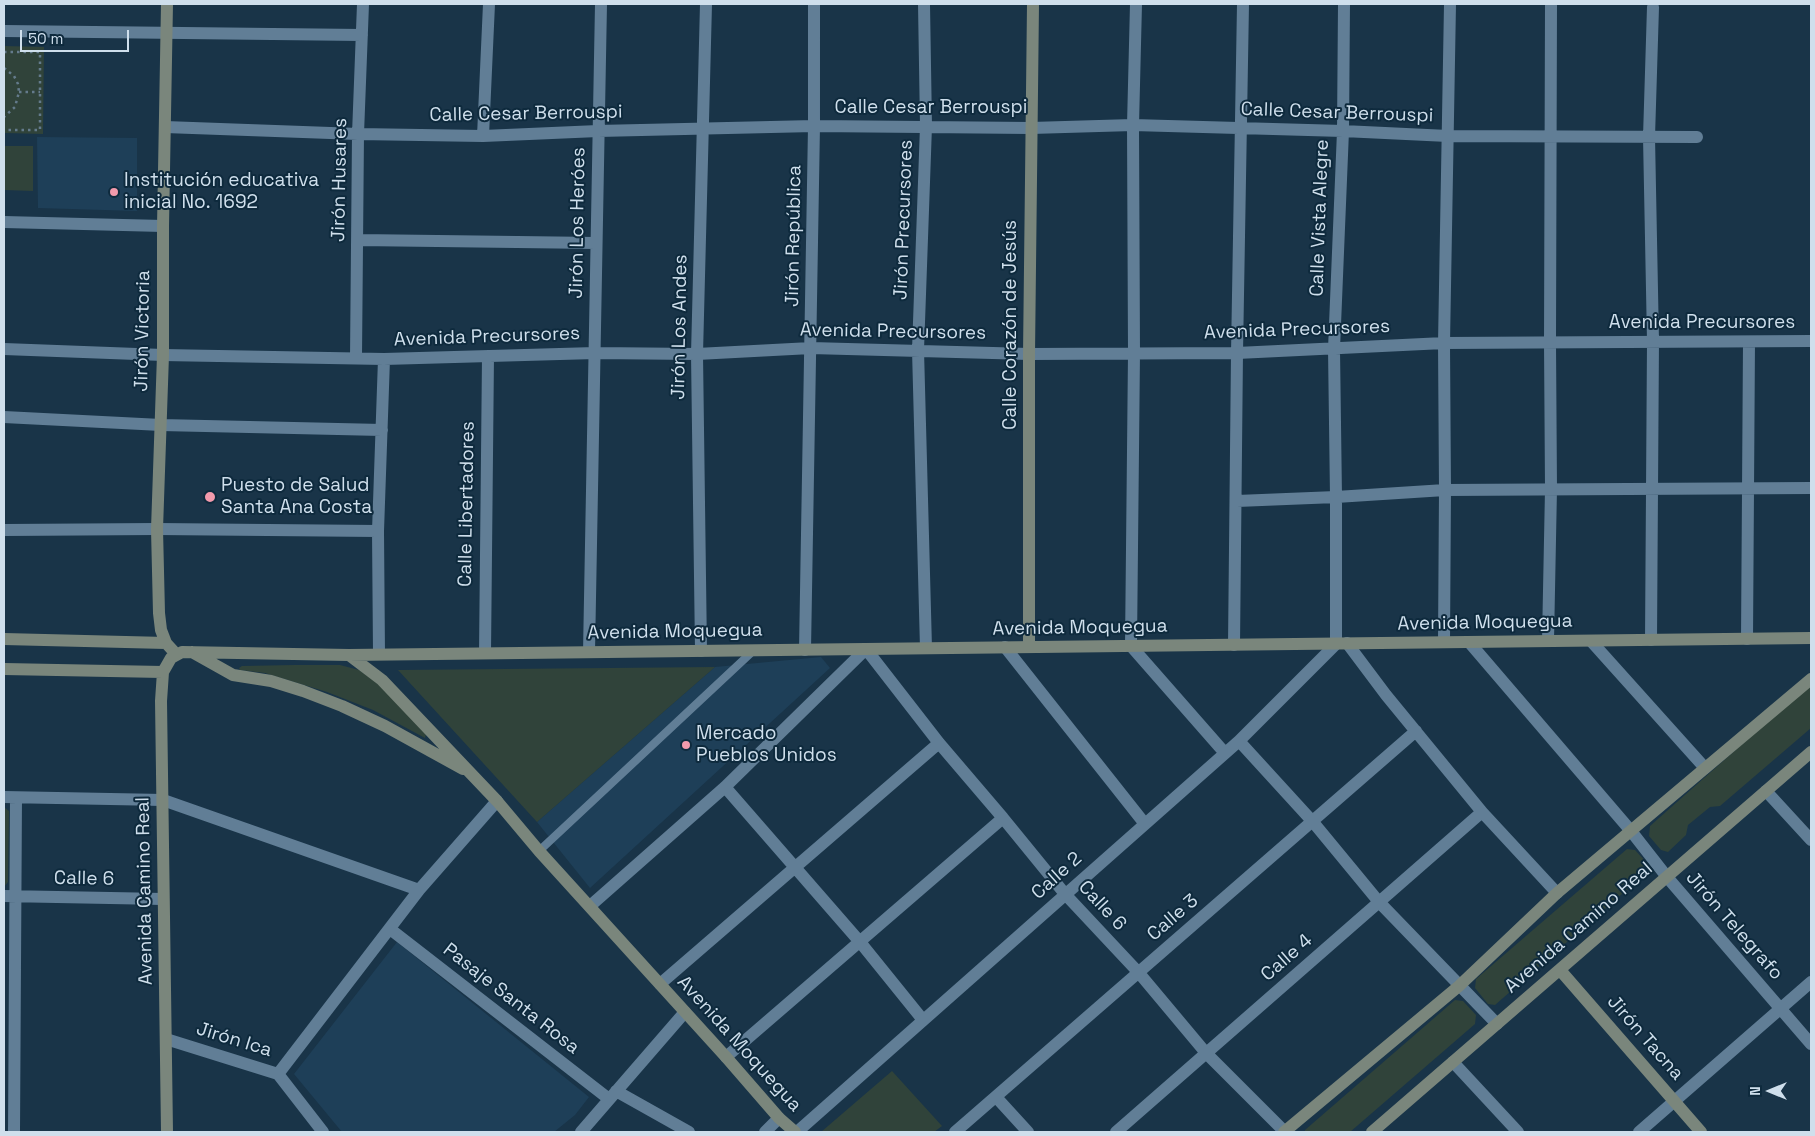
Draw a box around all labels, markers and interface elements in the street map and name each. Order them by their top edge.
scale bar [22,20,131,52]
text: 50 m [28,29,63,48]
street label: Calle Cesar Berrouspi [835,97,1027,119]
street label: Calle Cesar Berrouspi [1240,98,1434,128]
street label: Calle Cesar Berrouspi [429,101,623,127]
street label: Jirón Husares [328,118,352,242]
street label: Jirón Precursores [890,139,918,301]
street label: Calle Vista Alegre [1306,139,1334,297]
street label: Jirón Los Heróes [565,147,591,299]
street label: Jirón República [781,165,807,307]
place label: Institución educativa inicial No. 1692 [124,170,319,214]
marker: Institución educativa inicial No. 1692 [108,186,120,198]
street label: Calle Corazón de Jesús [1000,220,1022,430]
street label: Jirón Los Andes [667,254,693,400]
street label: Jirón Victoria [131,270,155,392]
street label: Avenida Precursores [1609,312,1795,334]
street label: Avenida Precursores [1203,315,1391,345]
street label: Avenida Precursores [800,319,986,345]
street label: Avenida Precursores [393,322,581,352]
street label: Calle Libertadores [454,421,480,587]
place label: Puesto de Salud Santa Ana Costa [221,475,372,519]
marker: Puesto de Salud Santa Ana Costa [203,490,217,504]
street label: Avenida Moquegua [1397,610,1573,636]
street label: Avenida Moquegua [992,615,1168,641]
street label: Avenida Moquegua [587,619,763,645]
place label: Mercado Pueblos Unidos [696,723,837,767]
marker: Mercado Pueblos Unidos [680,739,692,751]
street label: Avenida Camino Real [132,797,158,985]
street label: Calle 2 [1027,847,1087,905]
street label: Avenida Camino Real [1500,858,1658,998]
street label: Calle 6 [54,867,114,891]
street label: Jirón Telegrafo [1681,867,1787,985]
street label: Calle 6 [1073,876,1131,936]
street label: Calle 3 [1143,890,1203,946]
street label: Calle 4 [1257,930,1317,986]
street label: Pasaje Santa Rosa [438,939,584,1059]
street label: Avenida Moquegua [672,971,806,1117]
street label: Jirón Tacna [1602,991,1688,1085]
street label: Jirón Ica [193,1018,275,1062]
north arrow [1745,1066,1795,1116]
text: N [1746,1086,1764,1096]

